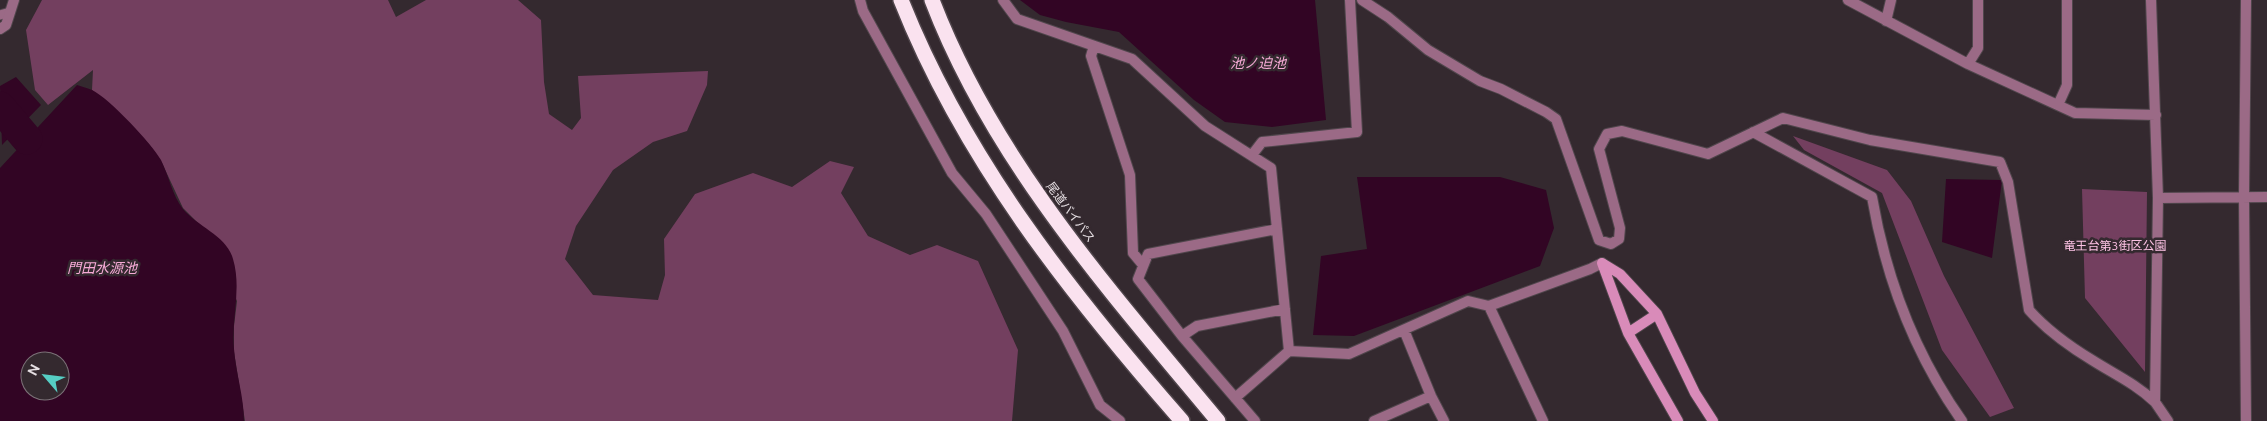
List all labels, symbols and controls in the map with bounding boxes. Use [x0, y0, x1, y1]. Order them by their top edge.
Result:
water label: 池ノ迫池 [1230, 55, 1288, 71]
street label: 尾道バイパス [1044, 179, 1098, 245]
park label: 竜王台第3街区公園 [2064, 239, 2166, 252]
water label: 門田水源池 [67, 260, 139, 276]
north arrow [20, 351, 70, 401]
text: N [24, 362, 43, 378]

